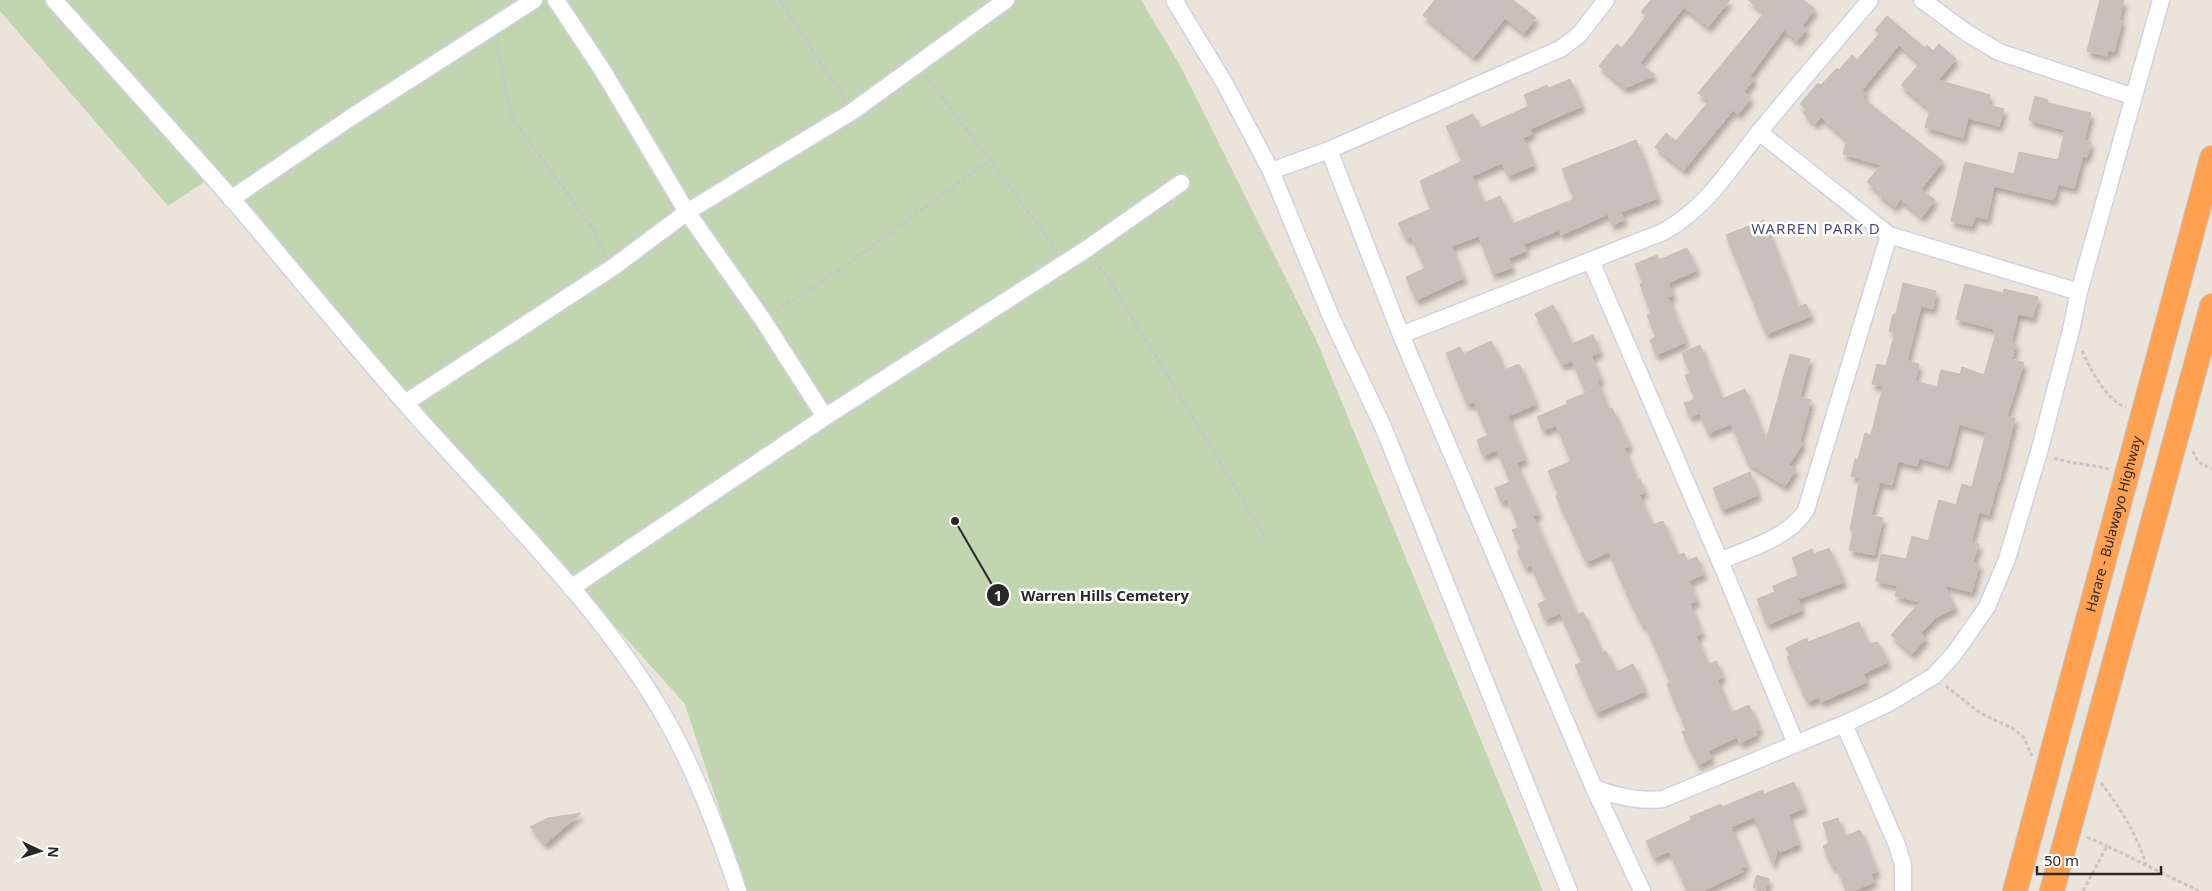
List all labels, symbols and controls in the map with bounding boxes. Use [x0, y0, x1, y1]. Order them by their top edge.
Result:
district label: WARREN PARK D [1751, 218, 1881, 238]
street label: Harare - Bulawayo Highway [2080, 433, 2146, 614]
callout: Warren Hills Cemetery [986, 580, 1199, 610]
text: 1 [994, 585, 1002, 605]
text: Warren Hills Cemetery [1021, 585, 1190, 605]
north arrow [15, 826, 65, 876]
scale bar [2037, 844, 2161, 876]
text: N [44, 846, 63, 858]
text: 50 m [2044, 850, 2079, 870]

